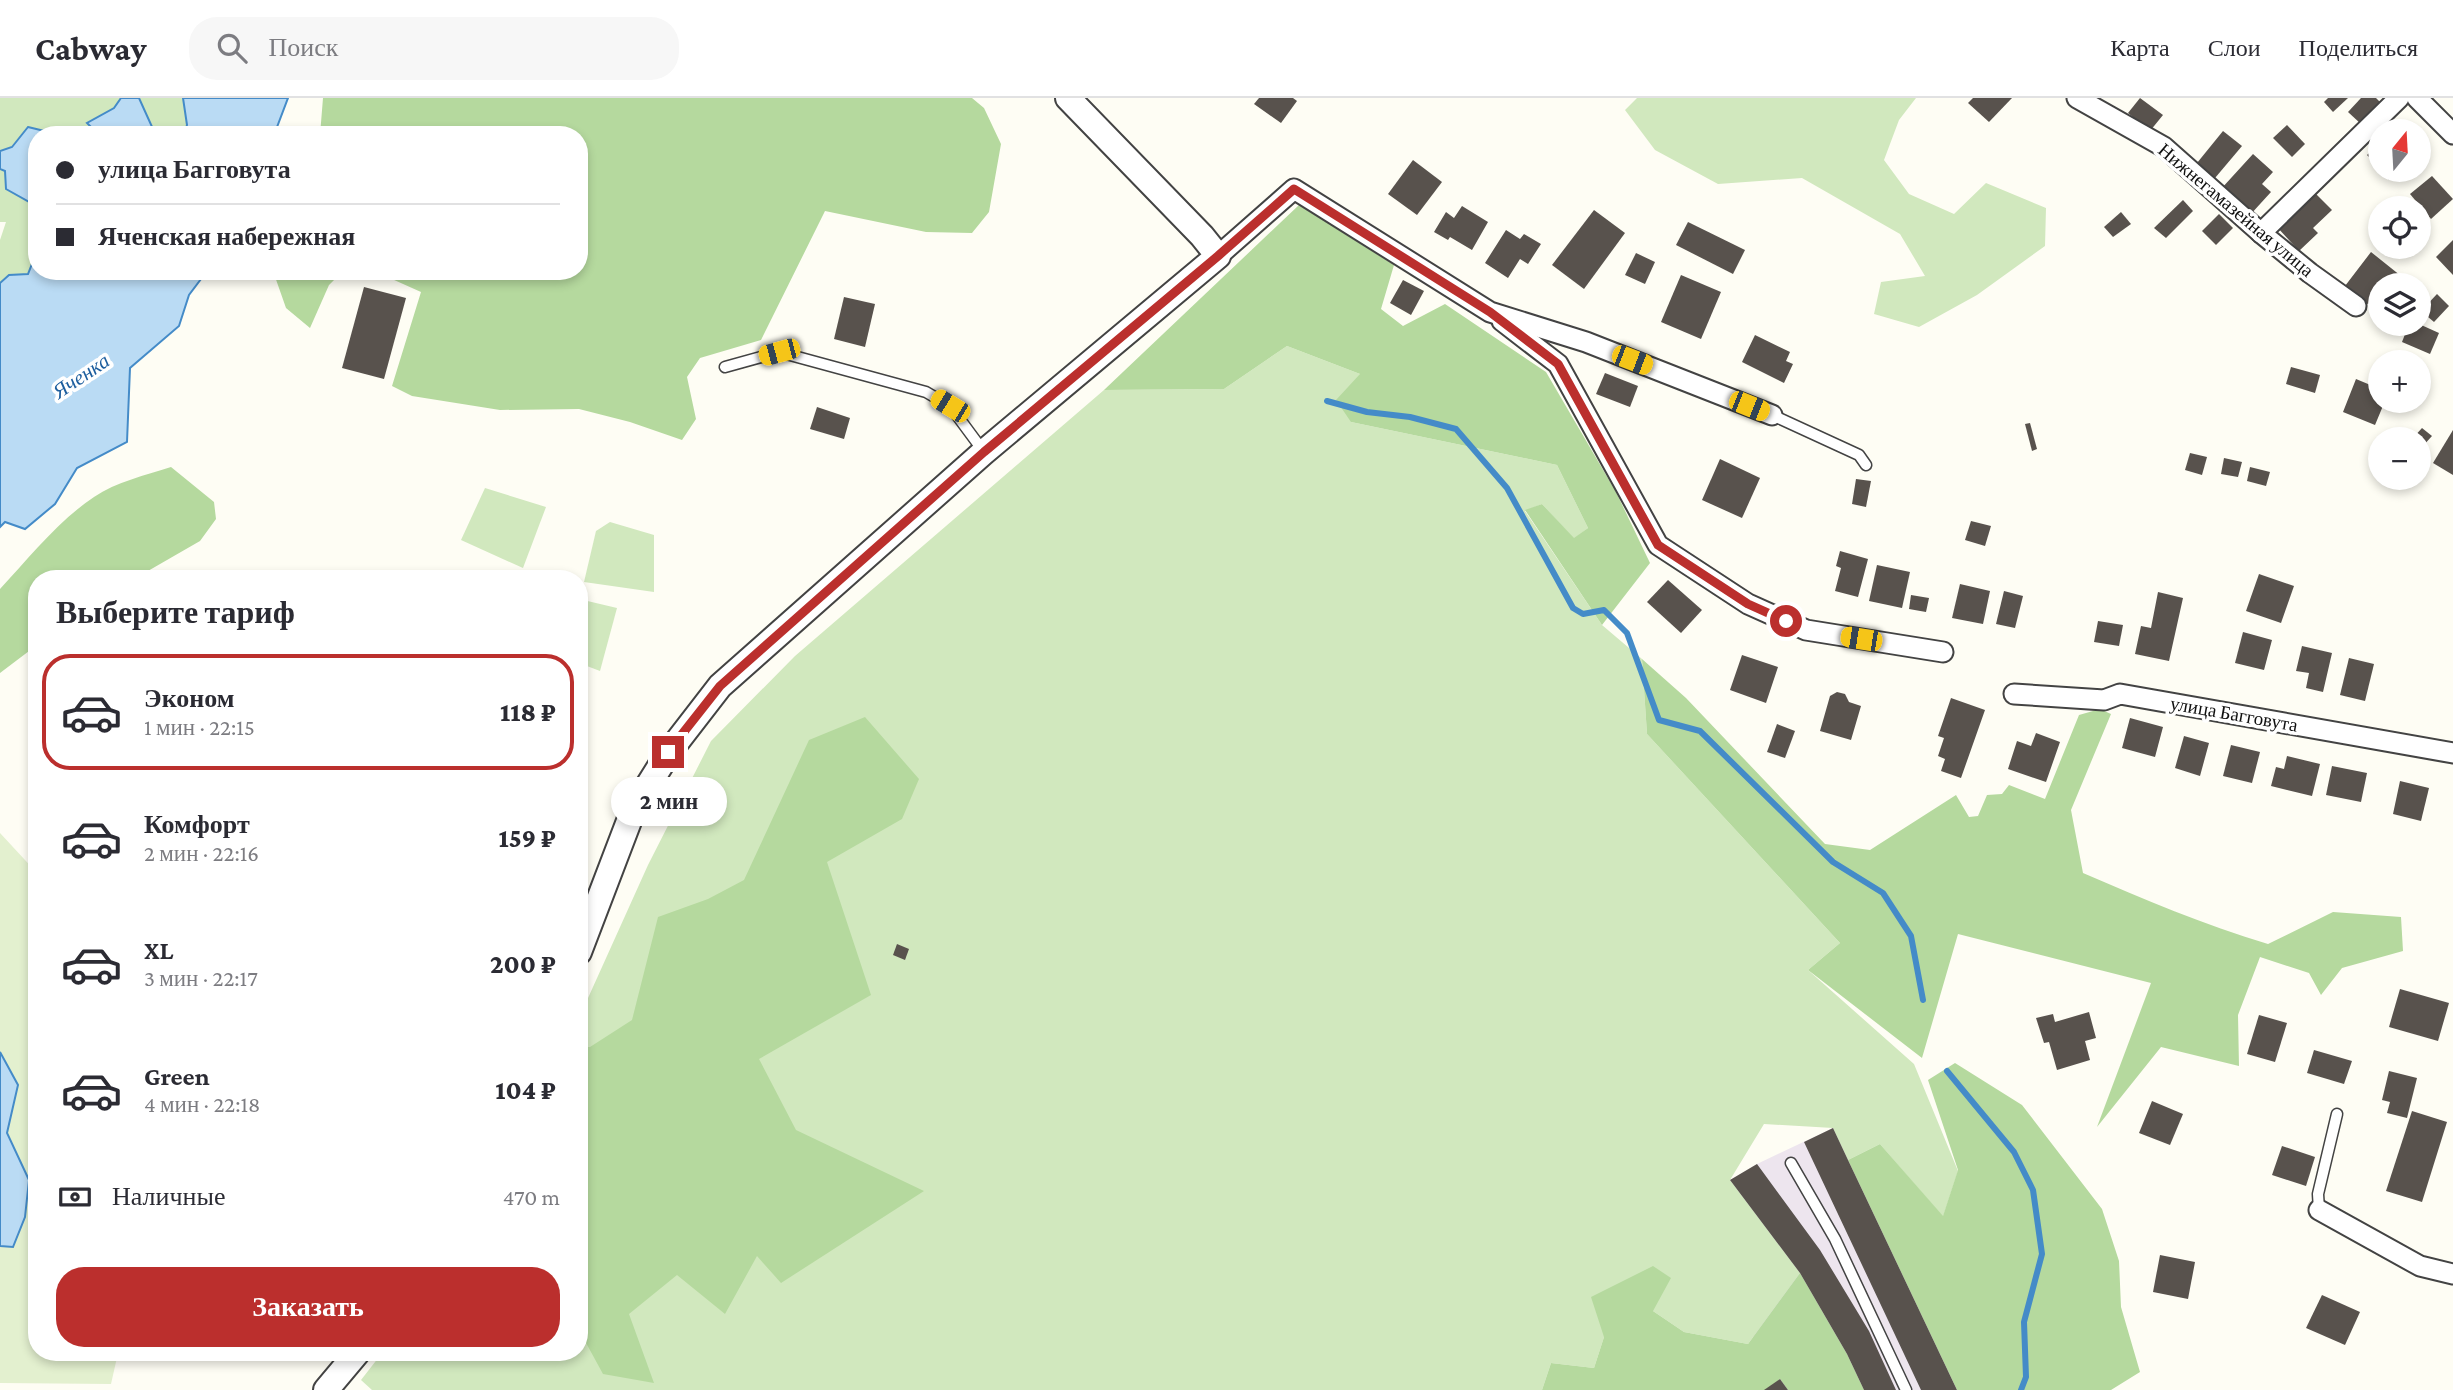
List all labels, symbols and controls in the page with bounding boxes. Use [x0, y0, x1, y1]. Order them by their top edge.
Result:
search box [189, 17, 679, 80]
icon: search [213, 29, 251, 67]
text: Cabway [35, 30, 147, 67]
text: Поиск [269, 33, 338, 62]
text: Карта [2110, 34, 2170, 61]
text: Слои [2208, 34, 2261, 61]
text: Поделиться [2299, 34, 2418, 61]
north arrow [2368, 119, 2431, 182]
map controls [2368, 119, 2431, 490]
street label: Нижнегамазейная улица [2154, 139, 2318, 281]
text: улица Багговута [98, 155, 291, 184]
button: locate [2368, 196, 2431, 259]
text: Яченская набережная [98, 222, 355, 251]
button: layers [2368, 273, 2431, 336]
car [756, 336, 803, 368]
car [1609, 343, 1656, 377]
water label: Яченка [47, 348, 114, 404]
button: + [2368, 350, 2431, 413]
car [927, 386, 974, 426]
car [1726, 388, 1773, 424]
button: − [2368, 427, 2431, 490]
text: Выберите тариф [56, 594, 295, 630]
route start [1770, 605, 1802, 637]
car [1839, 625, 1884, 653]
icon: car [60, 681, 123, 744]
text: Эконом [144, 684, 234, 713]
street label: улица Багговута [2169, 692, 2300, 736]
text: 118 ₽ [500, 698, 556, 727]
text: 1 мин · 22:15 [144, 714, 255, 740]
route end [652, 736, 684, 768]
callout: 2 мин [610, 776, 726, 826]
text: 2 мин [640, 788, 698, 814]
icon: car [60, 807, 123, 870]
text: Комфорт [144, 810, 250, 839]
text: 159 ₽ [498, 824, 556, 853]
text: 2 мин · 22:16 [144, 840, 259, 866]
icon: car [60, 933, 123, 996]
text: XL [144, 936, 173, 965]
text: 200 ₽ [490, 950, 556, 979]
text: 3 мин · 22:17 [144, 965, 258, 991]
icon: car [60, 1059, 123, 1122]
text: Green [144, 1062, 210, 1091]
text: 104 ₽ [495, 1076, 556, 1105]
text: 4 мин · 22:18 [144, 1091, 260, 1117]
icon: cash [56, 1178, 94, 1216]
text: Наличные [112, 1182, 225, 1211]
text: 470 m [503, 1184, 560, 1210]
button: Заказать [56, 1267, 560, 1347]

